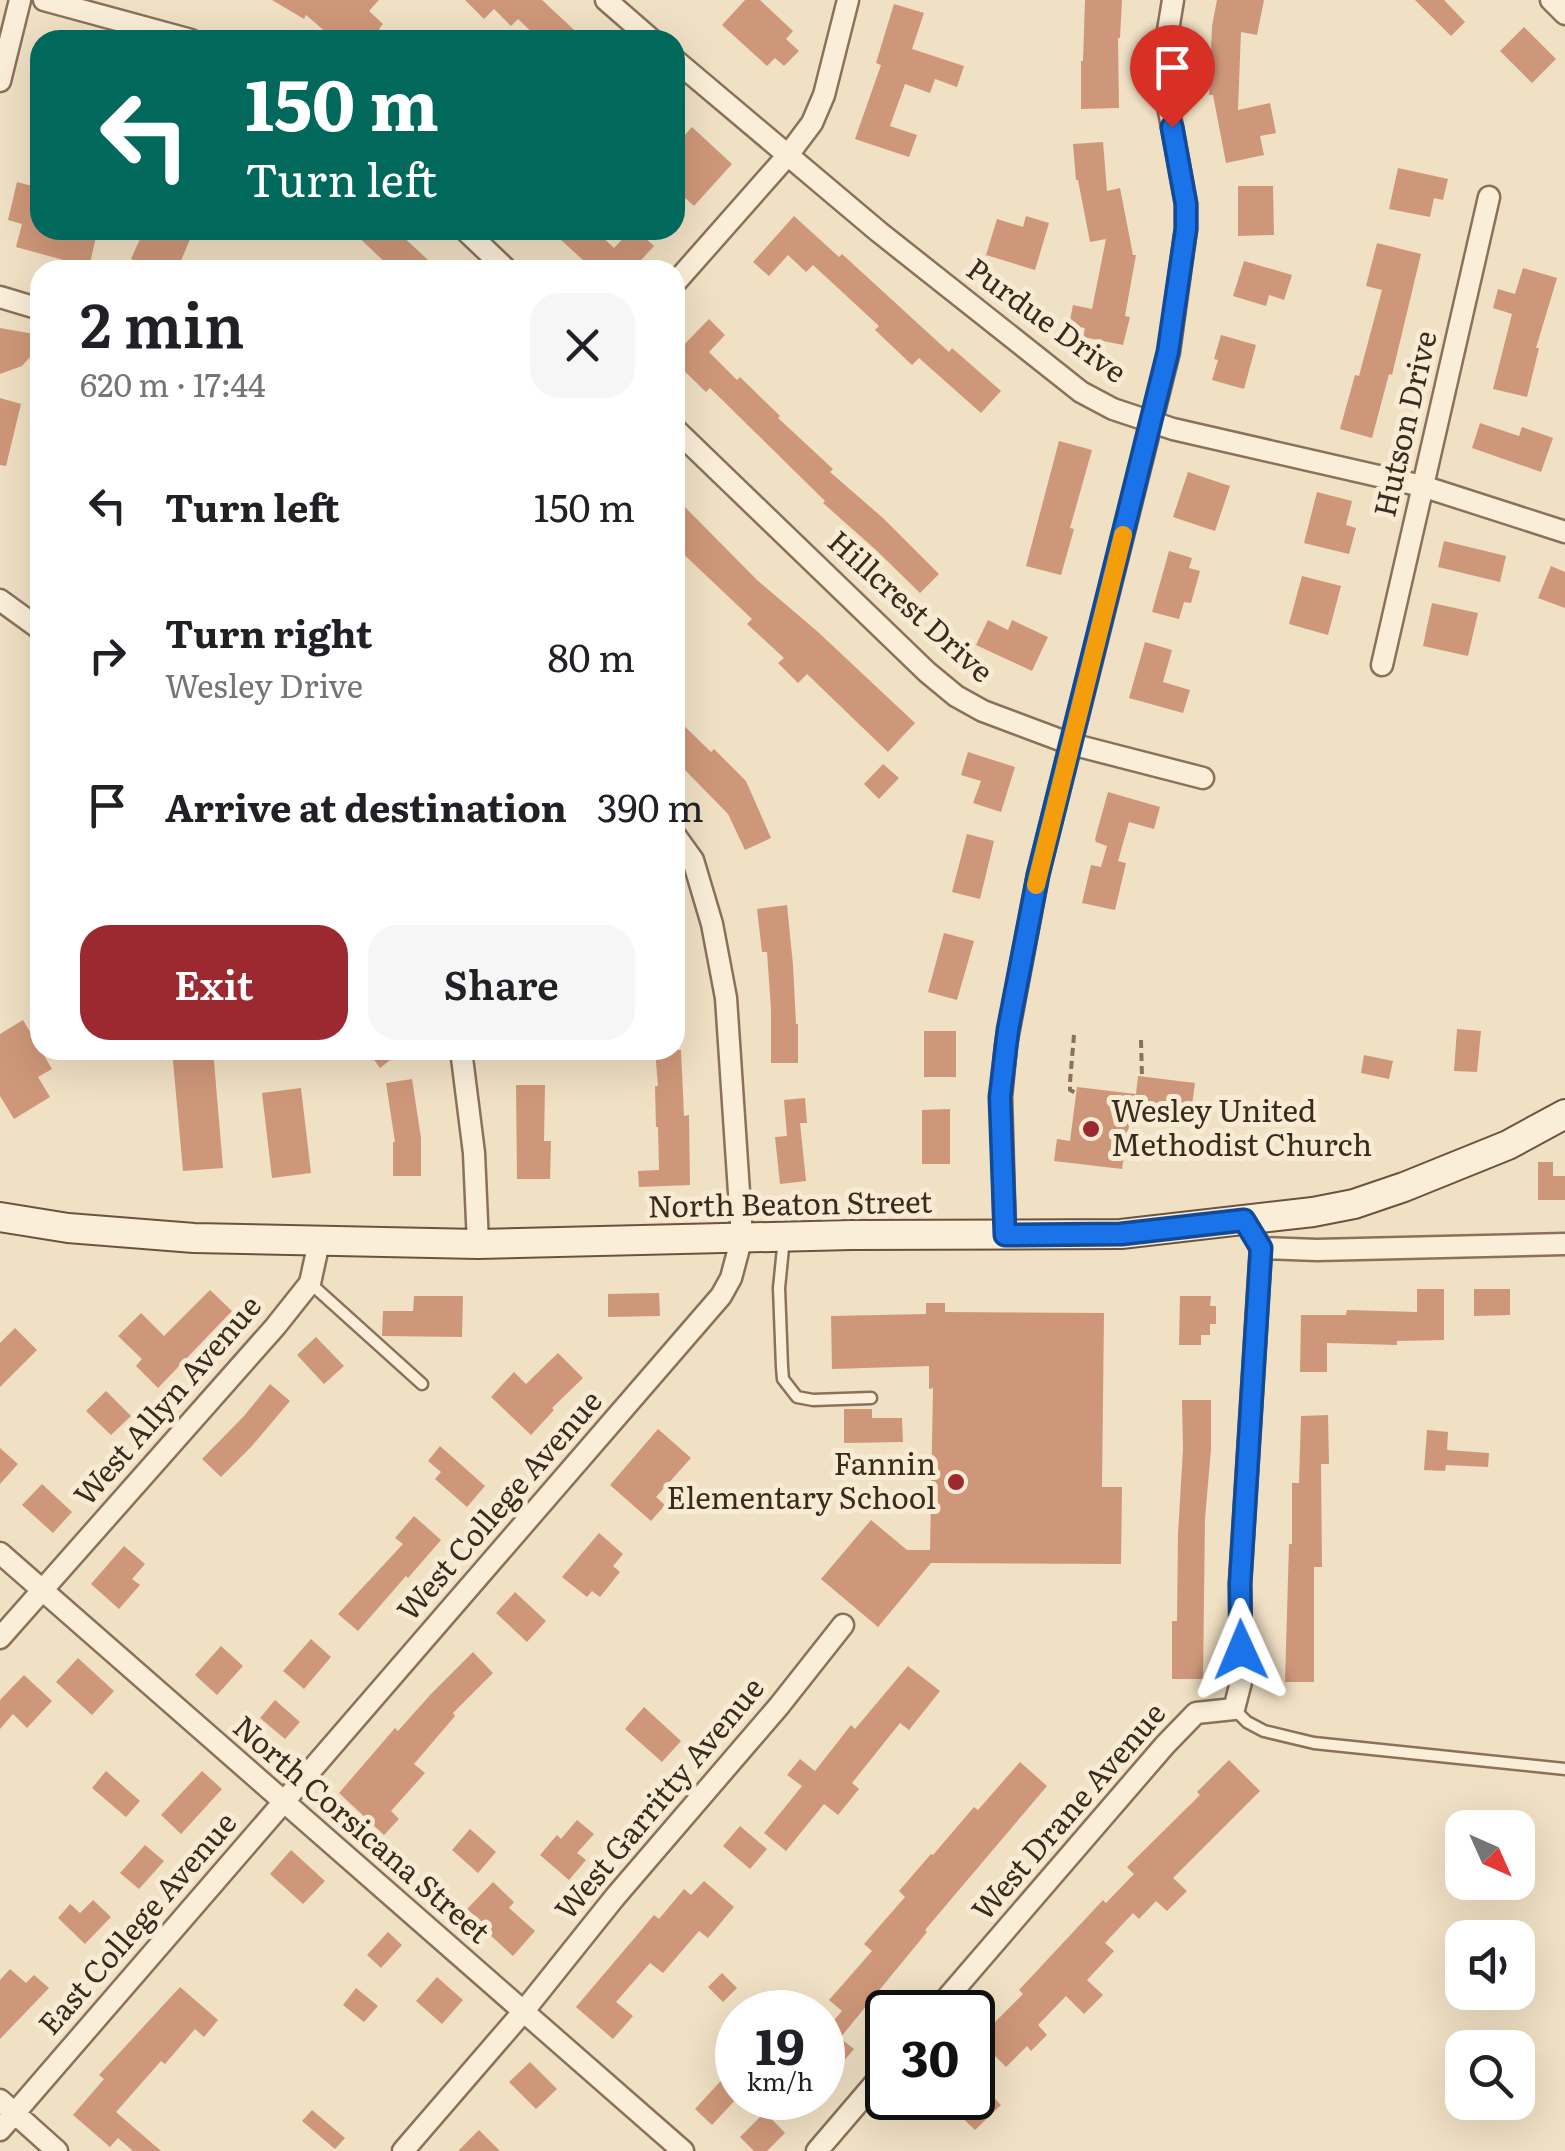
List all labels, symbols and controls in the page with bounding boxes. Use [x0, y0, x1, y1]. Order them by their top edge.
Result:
pin [1130, 25, 1215, 128]
icon: arrive [1145, 40, 1200, 95]
text: 150 m [245, 49, 439, 153]
icon: left [80, 70, 210, 200]
text: Turn left [245, 144, 437, 211]
street label: Purdue Drive [959, 245, 1137, 392]
text: 2 min [80, 277, 245, 366]
button: close [530, 293, 635, 398]
street label: Hutson Drive [1360, 326, 1446, 521]
text: 620 m · 17:44 [80, 359, 266, 407]
text: Turn left [165, 477, 340, 534]
text: 150 m [534, 477, 635, 534]
icon: left [80, 478, 135, 533]
street label: Hillcrest Drive [820, 518, 1004, 691]
text: Turn right [165, 603, 372, 660]
text: 80 m [548, 627, 635, 684]
icon: right [80, 628, 135, 683]
text: Wesley Drive [165, 660, 363, 708]
text: Arrive at destination [165, 777, 567, 834]
text: 390 m [597, 777, 704, 834]
icon: arrive [80, 778, 135, 833]
button: Exit [80, 925, 348, 1040]
button: Share [368, 925, 635, 1040]
place label: Wesley United Methodist Church [1111, 1087, 1372, 1165]
marker: Wesley United Methodist Church [1080, 1118, 1102, 1140]
street label: North Beaton Street [647, 1178, 933, 1226]
street label: West Allyn Avenue [62, 1284, 270, 1514]
street label: West College Avenue [385, 1379, 610, 1629]
place label: Fannin Elementary School [667, 1440, 936, 1518]
marker: Fannin Elementary School [945, 1471, 967, 1493]
position arrow [1189, 1598, 1293, 1702]
street label: West Garritty Avenue [543, 1666, 773, 1928]
street label: West Drane Avenue [960, 1691, 1174, 1929]
street label: North Corsicana Street [225, 1704, 501, 1952]
street label: East College Avenue [26, 1801, 245, 2043]
north arrow [1445, 1810, 1535, 1900]
map controls [1445, 1810, 1535, 2120]
button: sound [1445, 1920, 1535, 2010]
speed limit sign: 30 [865, 1990, 995, 2120]
text: 19 [755, 2006, 805, 2080]
button: search [1445, 2030, 1535, 2120]
text: km/h [747, 2062, 813, 2099]

